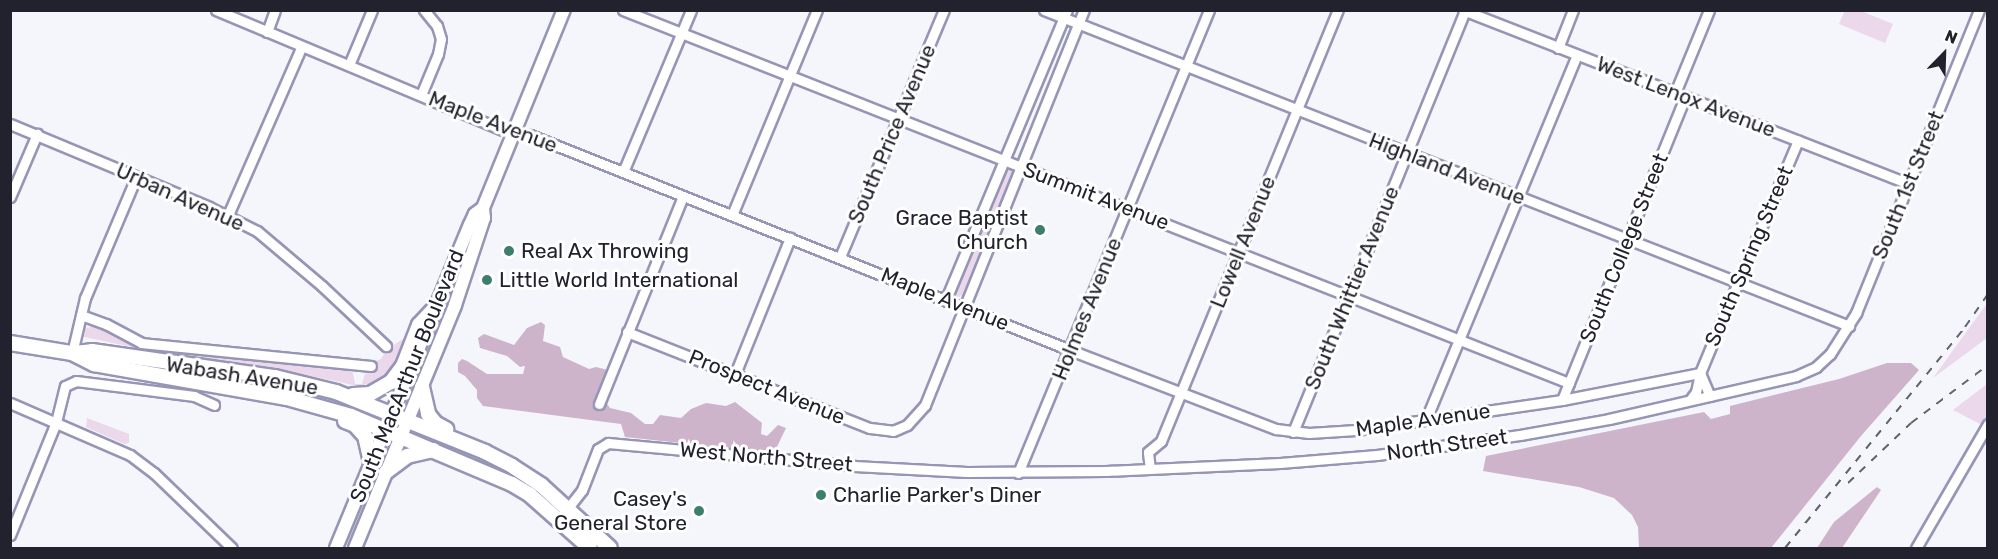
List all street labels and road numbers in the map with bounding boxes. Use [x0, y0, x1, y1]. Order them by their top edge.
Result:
street label: South Price Avenue [843, 40, 941, 228]
street label: West Lenox Avenue [1593, 51, 1779, 143]
street label: Maple Avenue [425, 86, 561, 158]
street label: South 1st Street [1867, 107, 1949, 263]
street label: Highland Avenue [1365, 127, 1529, 211]
street label: South College Street [1574, 150, 1674, 346]
street label: Summit Avenue [1019, 156, 1173, 236]
street label: Urban Avenue [112, 157, 248, 237]
street label: South Spring Street [1700, 162, 1798, 350]
street label: Lowell Avenue [1205, 172, 1281, 312]
street label: South Whittier Avenue [1299, 182, 1405, 394]
street label: Holmes Avenue [1047, 234, 1127, 384]
street label: South MacArthur Boulevard [345, 246, 469, 506]
street label: Maple Avenue [877, 262, 1013, 336]
street label: Prospect Avenue [685, 344, 849, 430]
street label: Wabash Avenue [164, 351, 320, 401]
street label: Maple Avenue [1354, 398, 1492, 442]
street label: North Street [1385, 424, 1509, 466]
street label: West North Street [678, 437, 854, 477]

